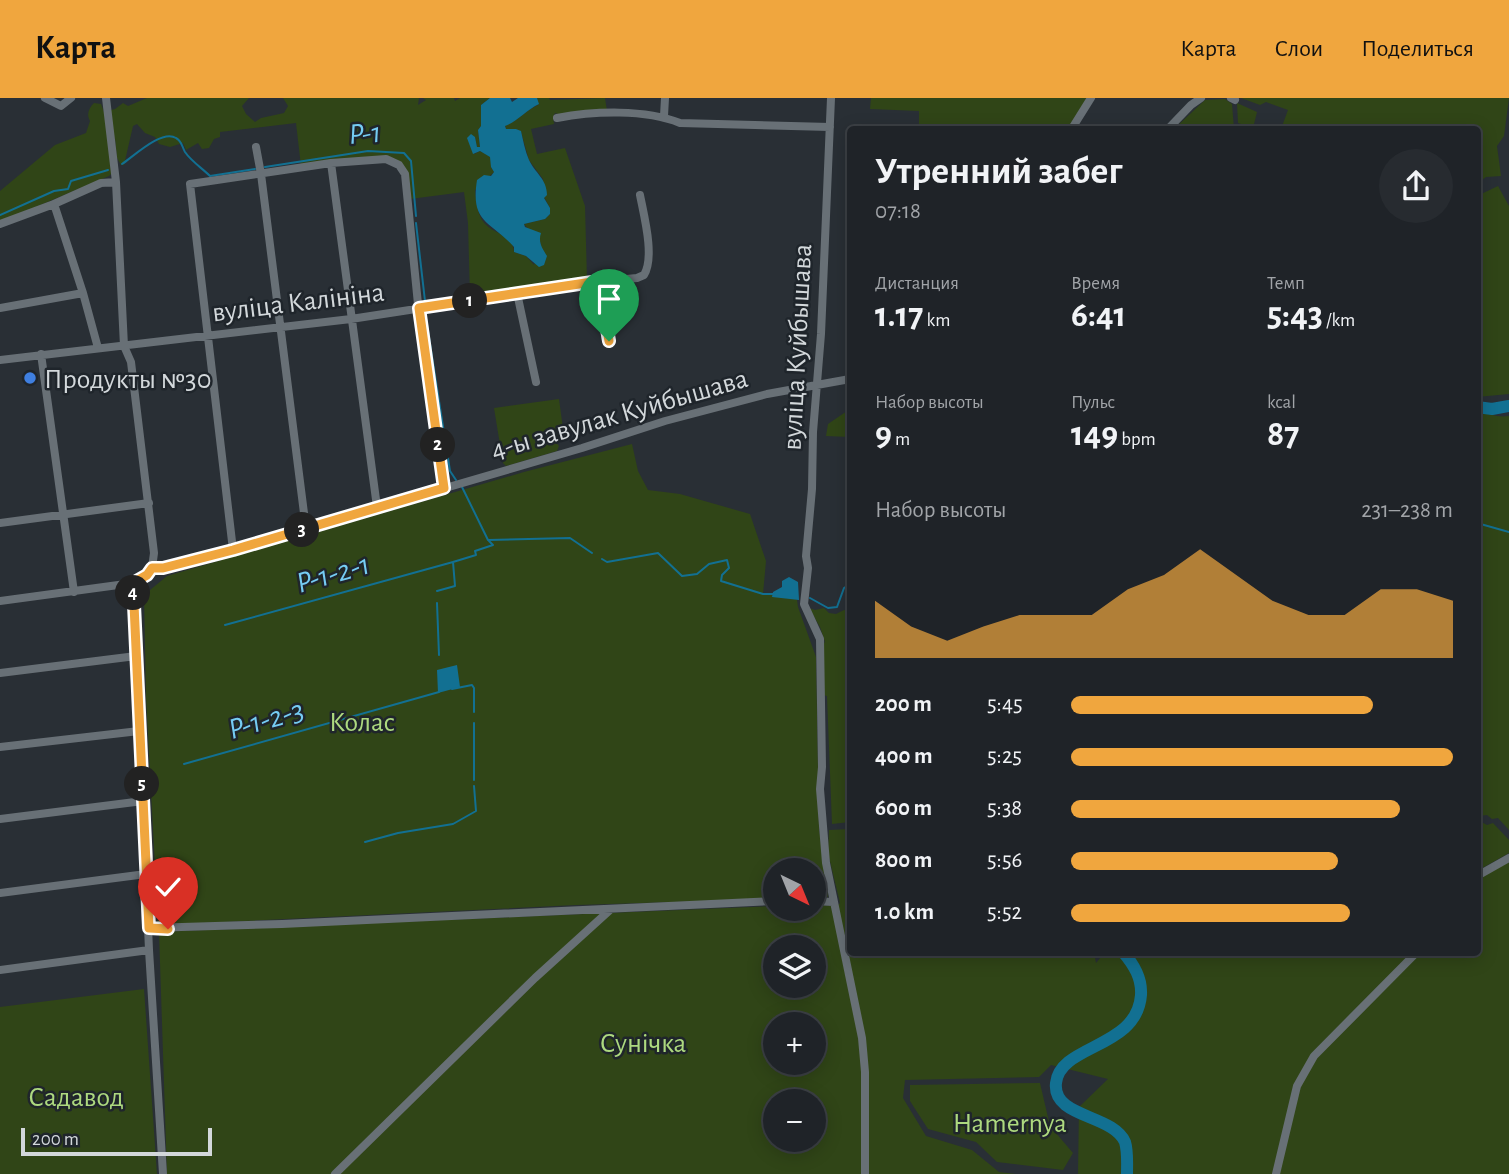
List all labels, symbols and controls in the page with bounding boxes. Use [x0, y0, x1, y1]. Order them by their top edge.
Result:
text: Карта [35, 32, 116, 65]
text: Карта [1180, 37, 1236, 61]
text: Слои [1274, 37, 1323, 61]
text: Поделиться [1361, 37, 1474, 61]
water label: P-1 [348, 118, 382, 150]
button: share [1379, 149, 1453, 223]
text: Утренний забег [875, 153, 1122, 191]
text: 07:18 [875, 200, 921, 223]
street label: вуліца Куйбышава [779, 243, 817, 451]
pin [579, 269, 639, 341]
text: Дистанция [875, 274, 959, 293]
text: Время [1071, 274, 1120, 293]
text: Темп [1267, 274, 1305, 293]
street label: вуліца Калініна [211, 279, 386, 327]
icon: arrive [590, 280, 628, 318]
pin: 1 [452, 284, 488, 318]
text: 1 [466, 291, 473, 310]
text: 1.17 [875, 298, 923, 333]
text: 6:41 [1071, 298, 1126, 333]
text: 5:43 [1267, 298, 1323, 333]
text: km [923, 311, 950, 330]
text: /km [1323, 311, 1355, 330]
street label: 4-ы завулак Куйбышава [488, 365, 751, 465]
place label: Продукты №30 [44, 366, 211, 394]
marker: Продукты №30 [22, 370, 38, 386]
text: Набор высоты [875, 393, 984, 412]
text: Пульс [1071, 393, 1115, 412]
text: kcal [1267, 393, 1296, 412]
text: 9 [875, 417, 892, 452]
text: 149 [1071, 417, 1118, 452]
text: 87 [1267, 417, 1299, 452]
pin: 2 [420, 428, 456, 462]
text: m [892, 430, 910, 449]
text: bpm [1118, 430, 1156, 449]
text: 2 [433, 435, 442, 454]
text: Набор высоты [875, 499, 1007, 522]
text: 231–238 m [1361, 499, 1453, 522]
pin: 3 [284, 512, 320, 548]
text: 3 [297, 520, 306, 539]
water label: P-1-2-1 [293, 549, 373, 599]
pin: 4 [116, 575, 150, 610]
text: 4 [128, 583, 137, 602]
text: 200 m [875, 693, 932, 716]
text: 5:45 [987, 693, 1023, 716]
water label: P-1-2-3 [225, 695, 307, 745]
park label: Колас [329, 709, 395, 737]
text: 400 m [875, 745, 933, 768]
text: 5:25 [987, 745, 1022, 768]
pin: 5 [124, 766, 160, 802]
text: 5 [137, 774, 146, 793]
text: 600 m [875, 797, 932, 820]
text: 5:38 [987, 797, 1022, 820]
text: 800 m [875, 849, 932, 872]
text: 5:56 [987, 849, 1022, 872]
pin [138, 857, 198, 929]
north arrow [763, 858, 826, 920]
map controls [763, 858, 826, 1152]
icon: check [149, 868, 187, 906]
text: 1.0 km [875, 901, 934, 924]
text: 5:52 [987, 901, 1022, 924]
button: layers [763, 935, 826, 998]
button: + [763, 1012, 826, 1075]
park label: Сунічка [600, 1030, 687, 1058]
park label: Садавод [28, 1084, 124, 1112]
button: − [763, 1089, 826, 1152]
park label: Hamernya [953, 1110, 1067, 1138]
scale bar [21, 1125, 212, 1157]
text: 200 m [32, 1130, 79, 1149]

